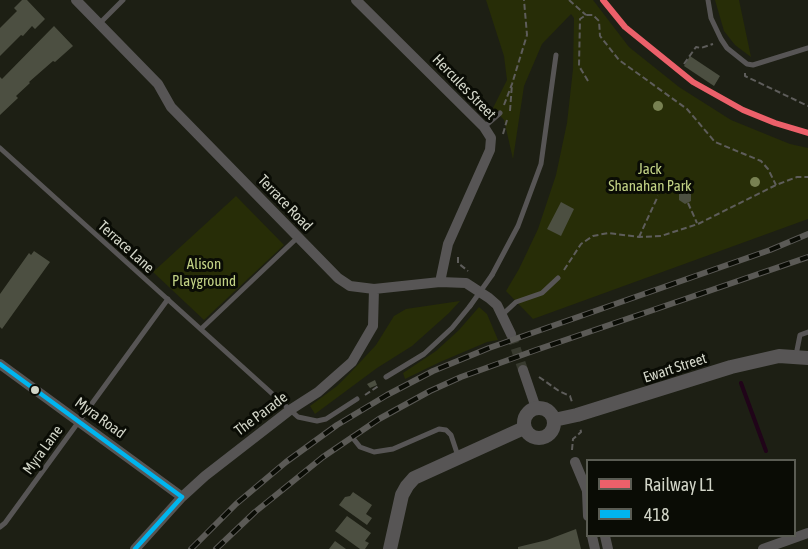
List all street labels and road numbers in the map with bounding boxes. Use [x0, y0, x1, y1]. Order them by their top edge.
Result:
street label: Hercules Street [428, 51, 500, 123]
street label: Terrace Road [254, 171, 316, 235]
street label: Terrace Lane [94, 217, 158, 277]
street label: Ewart Street [641, 349, 709, 387]
street label: The Parade [231, 388, 291, 440]
street label: Myra Road [71, 394, 129, 442]
street label: Myra Lane [19, 422, 67, 478]

